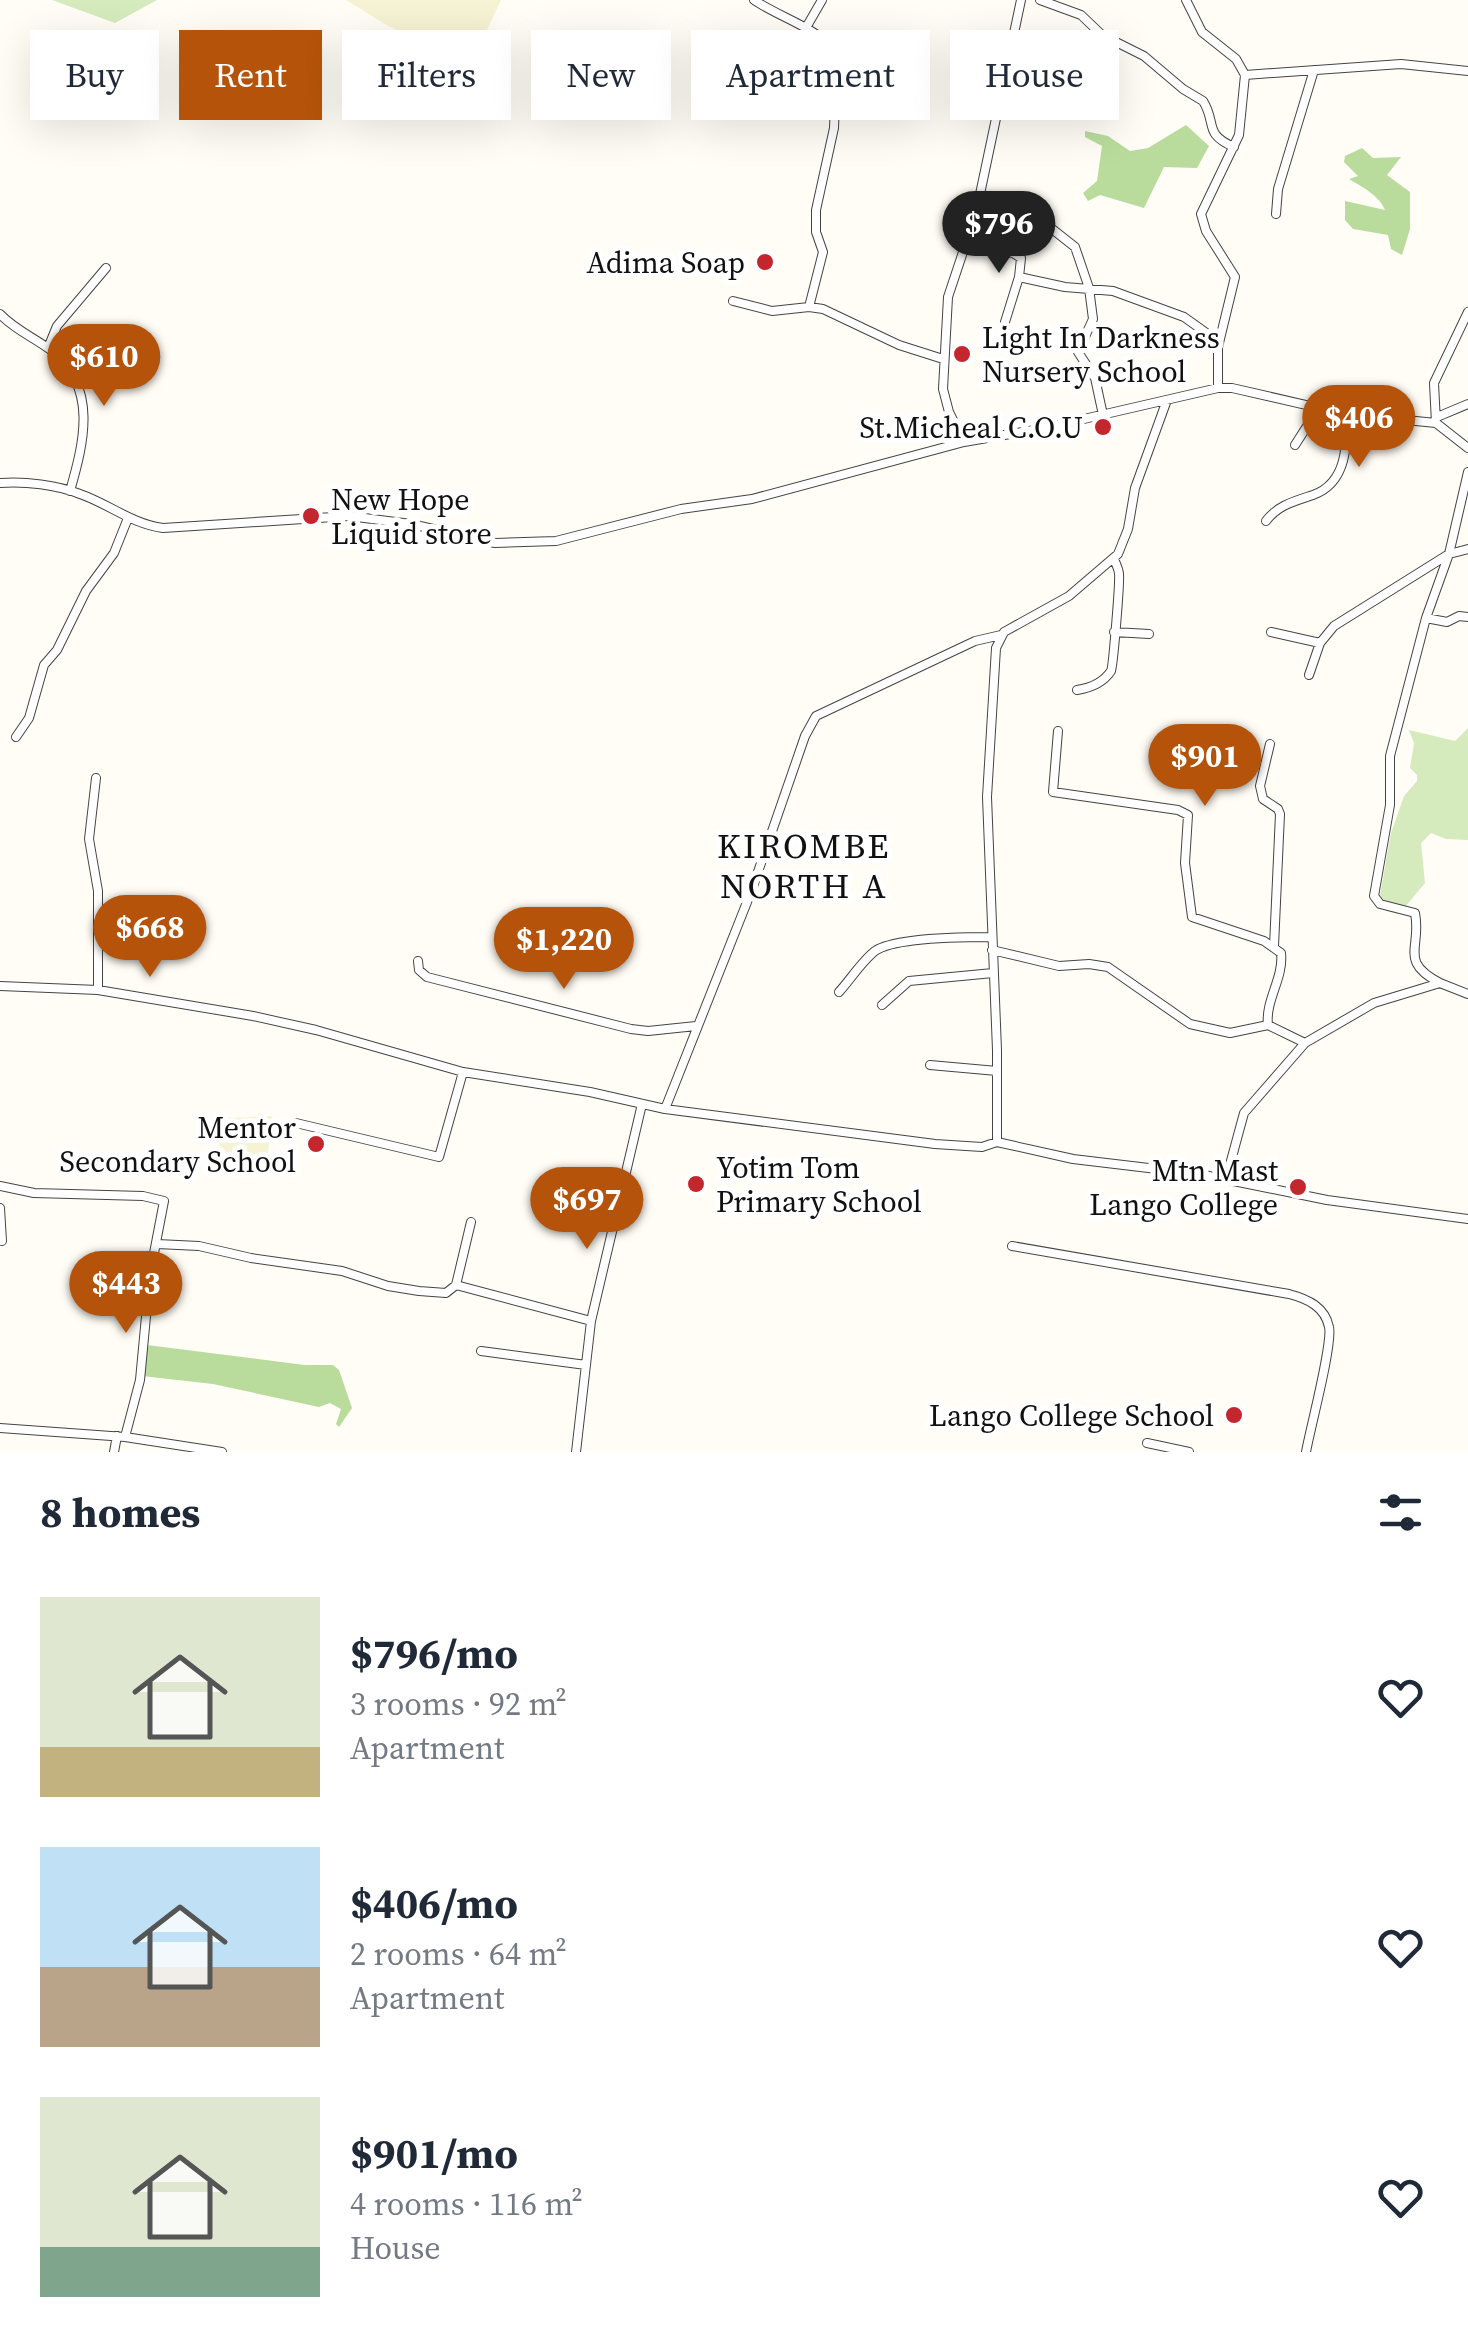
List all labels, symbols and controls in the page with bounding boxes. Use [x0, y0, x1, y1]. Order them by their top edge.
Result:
chip: Buy [30, 30, 159, 120]
chip: Rent [179, 30, 322, 120]
chip: Filters [342, 30, 511, 120]
chip: New [531, 30, 671, 120]
chip: Apartment [691, 30, 930, 120]
chip: House [950, 30, 1119, 120]
pin: $796 [940, 191, 1058, 276]
text: $796 [964, 201, 1034, 245]
place label: Adima Soap [586, 242, 745, 283]
marker: Adima Soap [754, 251, 776, 273]
place label: Light In Darkness Nursery School [982, 317, 1220, 392]
pin: $610 [45, 324, 163, 409]
text: $610 [69, 334, 139, 378]
marker: Light In Darkness Nursery School [951, 343, 973, 365]
pin: $406 [1300, 385, 1418, 470]
text: $406 [1324, 395, 1394, 439]
place label: St.Micheal C.O.U [859, 407, 1083, 448]
marker: St.Micheal C.O.U [1092, 416, 1114, 438]
place label: New Hope Liquid store [331, 479, 492, 554]
marker: New Hope Liquid store [300, 505, 322, 527]
pin: $901 [1146, 724, 1264, 809]
text: $901 [1170, 734, 1240, 778]
district label: KIROMBE NORTH A [717, 822, 891, 910]
pin: $668 [91, 895, 209, 980]
text: $668 [115, 905, 185, 949]
pin: $1,220 [483, 907, 645, 992]
text: $1,220 [516, 917, 612, 961]
place label: Mentor Secondary School [60, 1107, 296, 1182]
marker: Mentor Secondary School [305, 1133, 327, 1155]
place label: Yotim Tom Primary School [716, 1147, 922, 1222]
place label: Mtn Mast Lango College [1089, 1150, 1278, 1225]
pin: $697 [528, 1167, 646, 1252]
marker: Yotim Tom Primary School [685, 1173, 707, 1195]
marker: Mtn Mast Lango College [1287, 1176, 1309, 1198]
text: $697 [552, 1177, 622, 1221]
pin: $443 [67, 1251, 185, 1336]
text: $443 [91, 1261, 161, 1305]
place label: Lango College School [929, 1395, 1214, 1436]
marker: Lango College School [1223, 1404, 1245, 1426]
text: 8 homes [40, 1483, 200, 1541]
icon: filters [1373, 1485, 1428, 1540]
text: $796/mo [350, 1624, 518, 1682]
icon: home [120, 1637, 240, 1757]
icon: heart [1373, 1670, 1428, 1725]
text: 3 rooms · 92 m² [350, 1682, 567, 1726]
text: Apartment [350, 1726, 504, 1770]
text: $406/mo [350, 1874, 518, 1932]
icon: home [120, 1887, 240, 2007]
icon: heart [1373, 1920, 1428, 1975]
text: 2 rooms · 64 m² [350, 1932, 567, 1976]
text: Apartment [350, 1976, 504, 2020]
text: $901/mo [350, 2124, 518, 2182]
icon: home [120, 2137, 240, 2257]
icon: heart [1373, 2170, 1428, 2225]
text: 4 rooms · 116 m² [350, 2182, 583, 2226]
text: House [350, 2226, 441, 2270]

